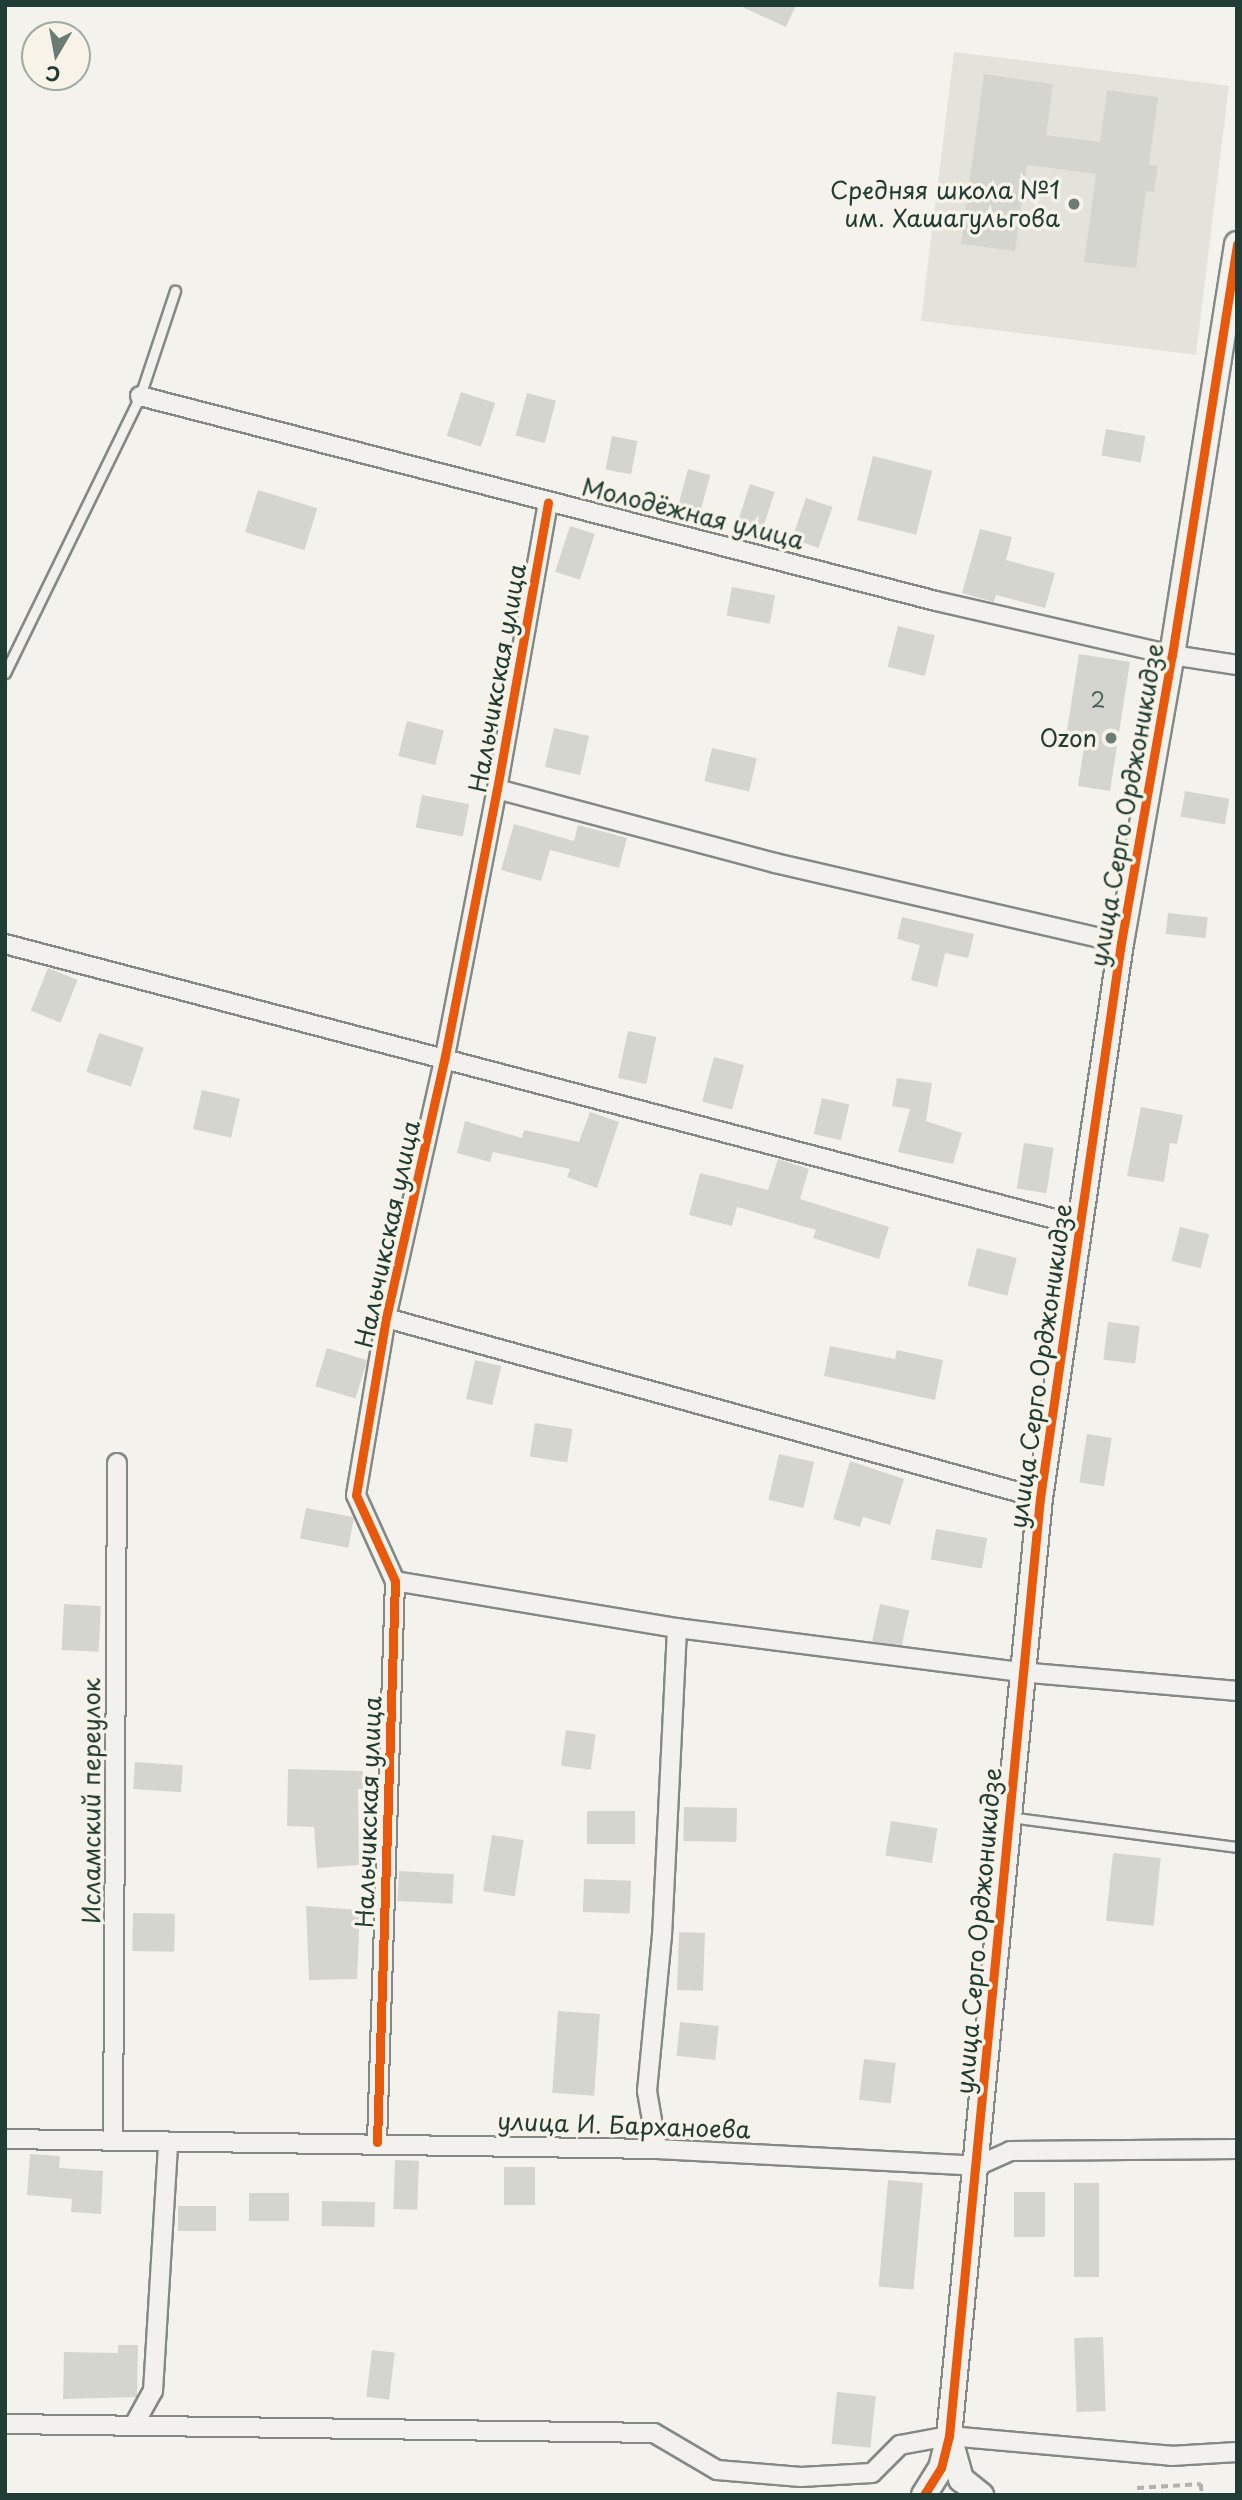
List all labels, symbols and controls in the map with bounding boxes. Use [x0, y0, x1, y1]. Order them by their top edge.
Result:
north arrow [21, 21, 91, 91]
text: С [43, 60, 62, 90]
place label: Средняя школа №1 им. Хашагульгова [828, 176, 1060, 232]
marker: Средняя школа №1 им. Хашагульгова [1066, 196, 1082, 212]
street label: Молодёжная улица [578, 471, 808, 555]
street label: Нальчикская улица [462, 560, 532, 796]
street label: улица Серго Орджоникидзе [1083, 640, 1169, 970]
house number: 2 [1091, 686, 1105, 712]
place label: Ozon [1040, 724, 1097, 752]
marker: Ozon [1103, 730, 1119, 746]
street label: Нальчикская улица [349, 1117, 425, 1351]
street label: улица Серго Орджоникидзе [1003, 1201, 1077, 1531]
street label: Исламский переулок [77, 1678, 105, 1924]
street label: Нальчикская улица [350, 1695, 386, 1929]
street label: улица Серго Орджоникидзе [949, 1765, 1007, 2097]
street label: улица И. Барханоева [496, 2106, 752, 2144]

